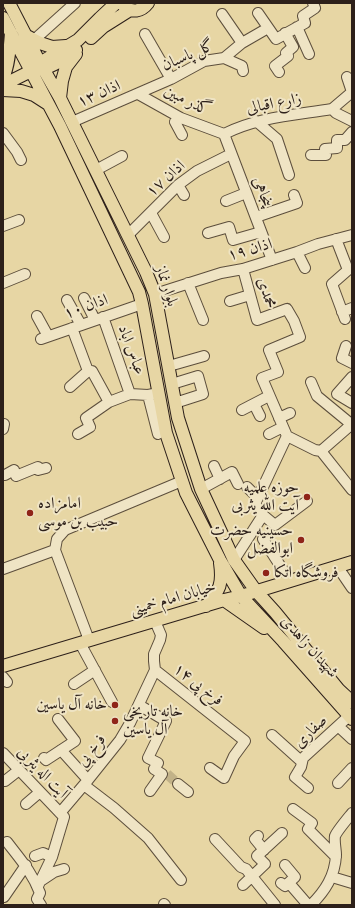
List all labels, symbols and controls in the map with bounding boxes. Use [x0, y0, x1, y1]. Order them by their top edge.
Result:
street label: گل پاسبان [159, 36, 217, 76]
street label: اذان ۱۳ [74, 76, 124, 112]
street label: گذر مبین [161, 82, 213, 120]
street label: زارع اقبالی [245, 89, 303, 119]
street label: اذان ۱۷ [143, 157, 189, 201]
street label: پنجاهی [247, 174, 277, 210]
street label: اذان ۱۹ [226, 235, 274, 265]
street label: بلوار نماز [150, 263, 182, 309]
street label: محمدی [252, 275, 280, 311]
street label: اذان ۱۰ [61, 291, 111, 323]
street label: عباس اباد [113, 322, 149, 378]
place label: حوزه علمیه آیت الله یثربی [231, 478, 299, 516]
marker: حوزه علمیه آیت الله یثربی [302, 492, 312, 502]
place label: امامزاده حبیب بن موسی [38, 494, 118, 532]
marker: امامزاده حبیب بن موسی [25, 508, 35, 518]
place label: حسینیه حضرت ابوالفضل [210, 521, 293, 559]
marker: حسینیه حضرت ابوالفضل [296, 535, 306, 545]
place label: فروشگاه اتکا [274, 563, 338, 583]
marker: فروشگاه اتکا [261, 568, 271, 578]
street label: خیابان امام خمینی [128, 578, 218, 620]
street label: شهیدان زاهدی [276, 612, 342, 682]
street label: فرخ پی ۱۴ [169, 660, 227, 710]
place label: خانه آل یاسین [37, 695, 107, 715]
marker: خانه آل یاسین [110, 700, 120, 710]
place label: خانه تاریخی آل یاسین [123, 702, 183, 740]
street label: صفاری [290, 711, 332, 753]
marker: خانه تاریخی آل یاسین [110, 716, 120, 726]
street label: فرخ پی [73, 731, 111, 771]
street label: آیت اله یثربی [13, 743, 71, 803]

